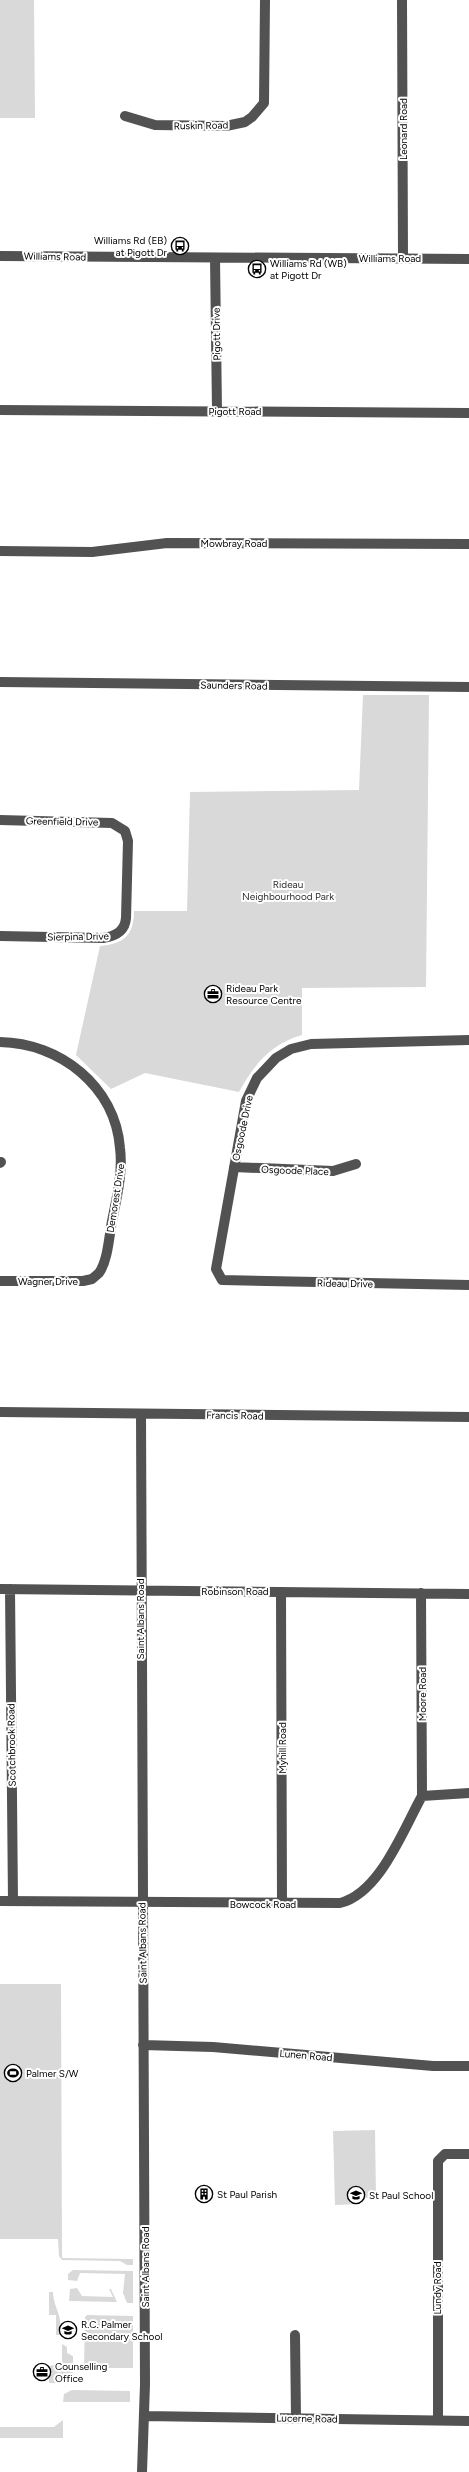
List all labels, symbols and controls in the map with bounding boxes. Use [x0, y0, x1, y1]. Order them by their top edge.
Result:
street label: Leonard Road [397, 98, 410, 160]
street label: Ruskin Road [174, 119, 229, 132]
place label: Williams Rd (EB) at Pigott Dr [94, 234, 168, 259]
bus stop icon: Williams Rd (EB) at Pigott Dr [170, 236, 190, 256]
street label: Williams Road [24, 249, 86, 264]
street label: Williams Road [359, 252, 421, 265]
place label: Williams Rd (WB) at Pigott Dr [270, 257, 347, 282]
bus stop icon: Williams Rd (WB) at Pigott Dr [247, 259, 267, 279]
street label: Pigott Drive [210, 307, 223, 361]
street label: Pigott Road [209, 405, 262, 418]
street label: Mowbray Road [201, 537, 268, 550]
street label: Saunders Road [200, 678, 268, 693]
street label: Greenfield Drive [26, 814, 99, 829]
park label: Rideau Neighbourhood Park [242, 878, 334, 903]
street label: Sierpina Drive [47, 929, 110, 944]
place label: Rideau Park Resource Centre [226, 982, 302, 1007]
office icon: Rideau Park Resource Centre [203, 984, 223, 1004]
street label: Osgoode Drive [229, 1094, 256, 1162]
street label: Demorest Drive [104, 1162, 127, 1233]
street label: Osgoode Place [261, 1163, 330, 1178]
street label: Wagner Drive [18, 1275, 79, 1288]
street label: Rideau Drive [317, 1277, 374, 1290]
street label: Francis Road [206, 1409, 264, 1423]
street label: Saint Albans Road [134, 1578, 147, 1660]
street label: Robinson Road [201, 1585, 269, 1598]
street label: Moore Road [416, 1667, 429, 1721]
street label: Scotchbrook Road [4, 1703, 19, 1787]
street label: Myhill Road [276, 1722, 289, 1774]
street label: Bowcock Road [230, 1898, 296, 1911]
street label: Saint Albans Road [135, 1902, 150, 1984]
street label: Lunen Road [279, 2047, 333, 2064]
sports icon: Palmer S/W [3, 2063, 23, 2083]
place label: Palmer S/W [26, 2067, 79, 2080]
building icon: St Paul Parish [194, 2184, 214, 2204]
school or university icon: St Paul School [346, 2185, 366, 2205]
place label: St Paul Parish [217, 2188, 278, 2201]
place label: St Paul School [369, 2189, 433, 2202]
street label: Saint Albans Road [139, 2226, 152, 2308]
street label: Lundy Road [431, 2261, 444, 2314]
place label: R.C. Palmer Secondary School [81, 2318, 162, 2343]
school or university icon: R.C. Palmer Secondary School [58, 2320, 78, 2340]
place label: Counselling Office [55, 2360, 108, 2385]
office icon: Counselling Office [32, 2362, 52, 2382]
street label: Lucerne Road [276, 2411, 338, 2426]

